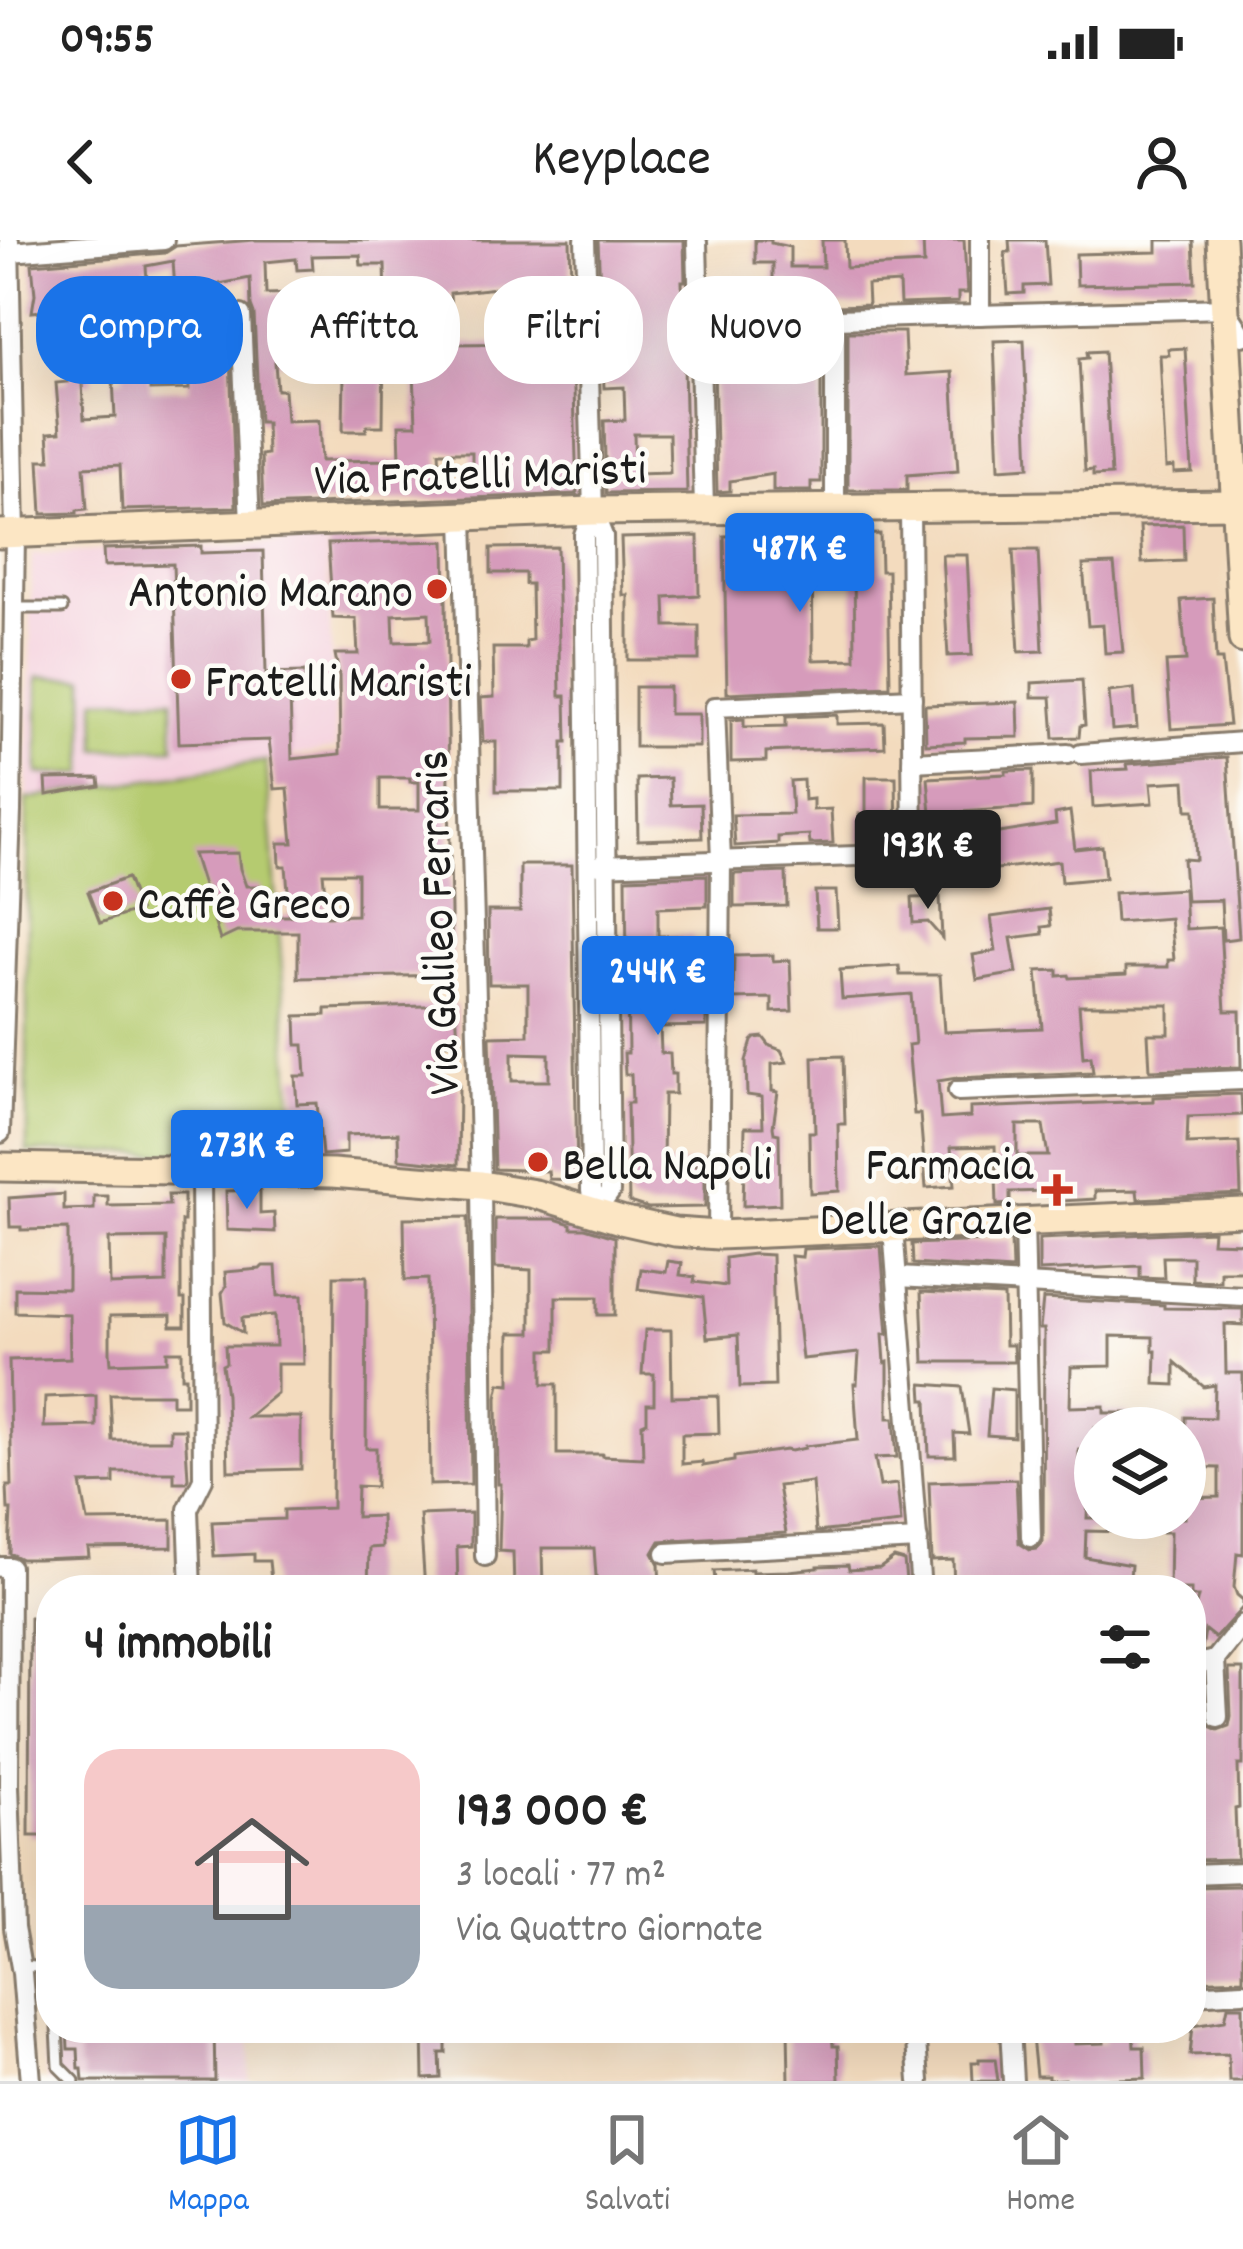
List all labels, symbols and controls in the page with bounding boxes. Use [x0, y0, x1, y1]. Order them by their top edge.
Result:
text: 09:55 [60, 10, 154, 74]
text: Keyplace [532, 124, 711, 201]
icon: back [48, 129, 114, 195]
icon: person [1129, 129, 1195, 195]
chip: Compra [36, 276, 243, 384]
chip: Affitta [267, 276, 460, 384]
chip: Filtri [484, 276, 643, 384]
chip: Nuovo [667, 276, 844, 384]
street label: Via Fratelli Maristi [313, 438, 648, 519]
pin: 487K € [702, 513, 898, 615]
text: 487K € [752, 524, 848, 579]
place label: Antonio Marano [128, 562, 413, 631]
marker: Antonio Marano [424, 576, 450, 602]
place label: Fratelli Maristi [205, 652, 472, 721]
marker: Fratelli Maristi [168, 666, 194, 692]
street label: Via Galileo Ferraris [402, 749, 483, 1096]
pin: 193K € [830, 810, 1026, 912]
text: 193K € [882, 821, 974, 876]
place label: Caffè Greco [137, 874, 351, 943]
marker: Caffè Greco [100, 888, 126, 914]
pin: 244K € [560, 936, 756, 1038]
text: 244K € [609, 947, 707, 1002]
pin: 273K € [149, 1110, 345, 1212]
text: 273K € [198, 1121, 296, 1176]
place label: Bella Napoli [562, 1135, 772, 1204]
place label: Farmacia Delle Grazie [819, 1135, 1034, 1259]
marker: Bella Napoli [525, 1149, 551, 1175]
marker: Farmacia Delle Grazie [1044, 1177, 1070, 1203]
map controls [1074, 1407, 1206, 1539]
button: layers [1074, 1407, 1206, 1539]
text: 4 immobili [84, 1611, 272, 1683]
icon: filters [1092, 1614, 1158, 1680]
text: 193 000 € [456, 1778, 648, 1850]
icon: home [180, 1797, 324, 1941]
text: 3 locali · 77 m² [456, 1850, 666, 1905]
text: Via Quattro Giornate [456, 1905, 763, 1960]
tab: Mappa [168, 2107, 249, 2226]
tab: Salvati [585, 2107, 670, 2226]
tab: Home [1006, 2107, 1075, 2226]

